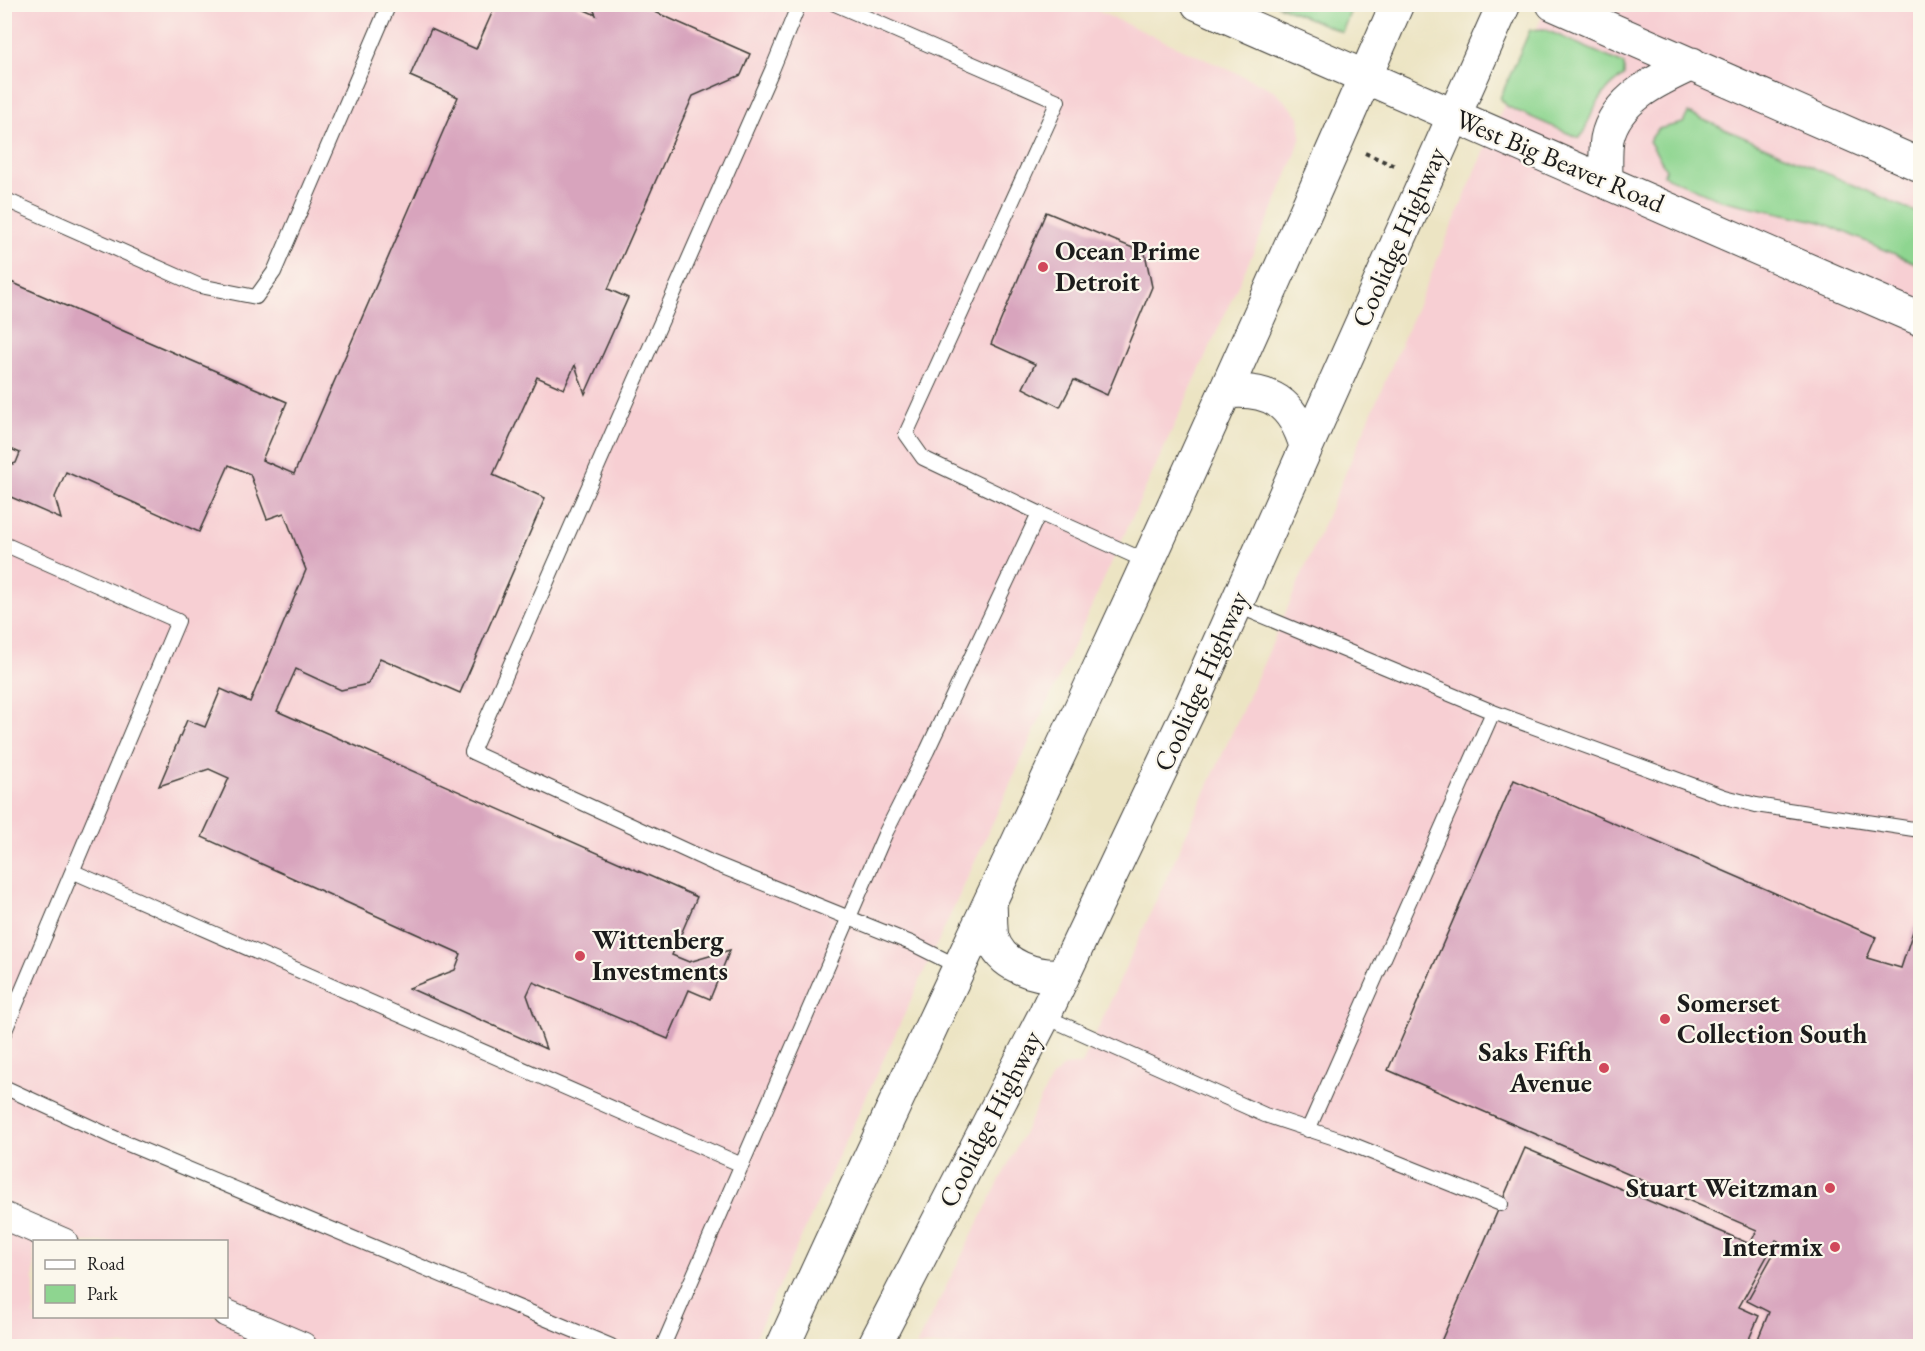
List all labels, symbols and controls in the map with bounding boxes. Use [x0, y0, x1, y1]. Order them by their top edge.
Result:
street label: West Big Beaver Road [1450, 101, 1670, 221]
street label: Coolidge Highway [1343, 141, 1454, 332]
place label: Ocean Prime Detroit [1055, 233, 1200, 299]
marker: Ocean Prime Detroit [1036, 260, 1050, 274]
street label: Coolidge Highway [1145, 585, 1256, 776]
place label: Wittenberg Investments [592, 922, 728, 988]
marker: Wittenberg Investments [573, 949, 587, 963]
place label: Somerset Collection South [1677, 985, 1867, 1051]
marker: Somerset Collection South [1658, 1012, 1672, 1026]
street label: Coolidge Highway [930, 1024, 1049, 1213]
place label: Saks Fifth Avenue [1478, 1034, 1592, 1100]
marker: Saks Fifth Avenue [1597, 1061, 1611, 1075]
place label: Stuart Weitzman [1626, 1170, 1818, 1205]
marker: Stuart Weitzman [1823, 1181, 1837, 1195]
place label: Intermix [1722, 1229, 1823, 1264]
legend [33, 1240, 228, 1318]
marker: Intermix [1828, 1240, 1842, 1254]
text: Road [87, 1252, 126, 1275]
text: Park [87, 1282, 118, 1305]

